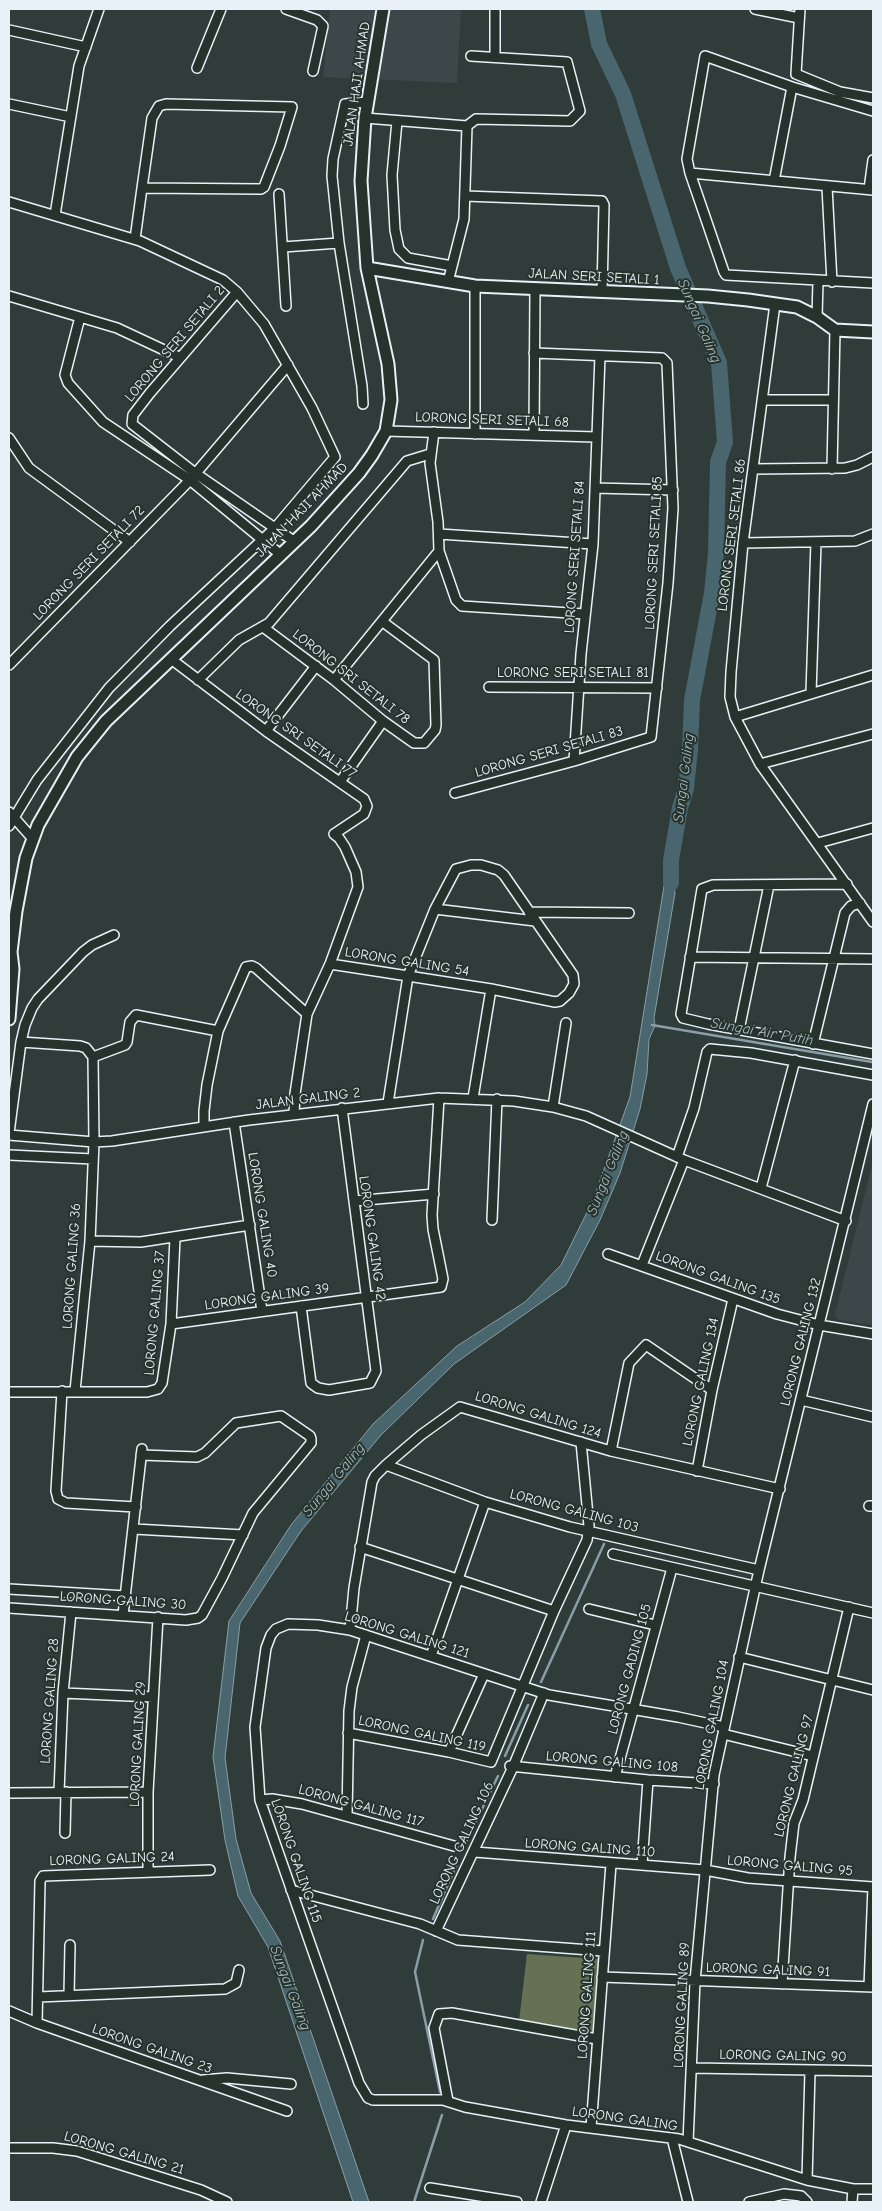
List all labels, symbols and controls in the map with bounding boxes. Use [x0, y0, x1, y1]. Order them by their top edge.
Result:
street label: JALAN HAJI AHMAD [340, 21, 374, 147]
street label: JALAN SERI SETALI 1 [528, 265, 660, 289]
water label: Sungai Galing [673, 276, 725, 366]
street label: LORONG SERI SETALI 2 [122, 283, 228, 405]
street label: LORONG SERI SETALI 68 [415, 409, 569, 431]
street label: LORONG SERI SETALI 86 [714, 458, 750, 612]
street label: JALAN HAJI AHMAD [252, 459, 352, 561]
street label: LORONG SERI SETALI 85 [642, 476, 666, 630]
street label: LORONG SERI SETALI 84 [561, 480, 589, 634]
street label: LORONG SERI SETALI 72 [30, 502, 148, 624]
street label: LORONG SRI SETALI 78 [289, 626, 413, 728]
street label: LORONG SERI SETALI 81 [497, 665, 649, 681]
street label: LORONG SRI SETALI 77 [232, 686, 360, 782]
street label: LORONG SERI SETALI 83 [473, 723, 625, 781]
water label: Sungai Galing [670, 732, 698, 824]
street label: LORONG GALING 54 [344, 944, 470, 980]
water label: Sungai Air Putih [709, 1014, 815, 1050]
street label: JALAN GALING 2 [255, 1084, 361, 1114]
water label: Sungai Galing [583, 1128, 633, 1218]
street label: LORONG GALING 40 [244, 1151, 280, 1279]
street label: LORONG GALING 42 [355, 1175, 389, 1301]
street label: LORONG GALING 36 [59, 1203, 85, 1329]
street label: LORONG GALING 135 [653, 1248, 783, 1308]
street label: LORONG GALING 37 [141, 1250, 169, 1376]
street label: LORONG GALING 132 [777, 1276, 825, 1408]
street label: LORONG GALING 39 [203, 1280, 331, 1314]
street label: LORONG GALING 134 [679, 1316, 723, 1448]
street label: LORONG GALING 124 [473, 1388, 603, 1442]
water label: Sungai Galing [299, 1440, 369, 1520]
street label: LORONG GALING 103 [508, 1486, 640, 1536]
street label: LORONG GALING 30 [59, 1588, 187, 1614]
street label: LORONG GADING 105 [604, 1602, 656, 1736]
street label: LORONG GALING 121 [342, 1608, 472, 1662]
street label: LORONG GALING 28 [37, 1638, 63, 1764]
street label: LORONG GALING 104 [691, 1658, 733, 1792]
street label: LORONG GALING 29 [126, 1681, 150, 1807]
street label: LORONG GALING 119 [357, 1712, 487, 1756]
street label: LORONG GALING 97 [771, 1713, 817, 1839]
street label: LORONG GALING 108 [545, 1748, 679, 1776]
street label: LORONG GALING 106 [426, 1779, 498, 1907]
street label: LORONG GALING 117 [296, 1781, 426, 1831]
street label: LORONG GALING 115 [267, 1797, 325, 1925]
street label: LORONG GALING 110 [524, 1835, 656, 1861]
street label: LORONG GALING 24 [49, 1848, 175, 1870]
street label: LORONG GALING 95 [726, 1852, 854, 1880]
street label: LORONG GALING 111 [574, 1931, 600, 2059]
street label: LORONG GALING 89 [670, 1942, 694, 2068]
water label: Sungai Galing [266, 1943, 314, 2033]
street label: LORONG GALING 91 [706, 1959, 830, 1981]
street label: LORONG GALING 23 [90, 2021, 214, 2077]
street label: LORONG GALING 90 [719, 2046, 847, 2066]
street label: LORONG GALING [571, 2103, 679, 2135]
street label: LORONG GALING 21 [62, 2128, 186, 2178]

